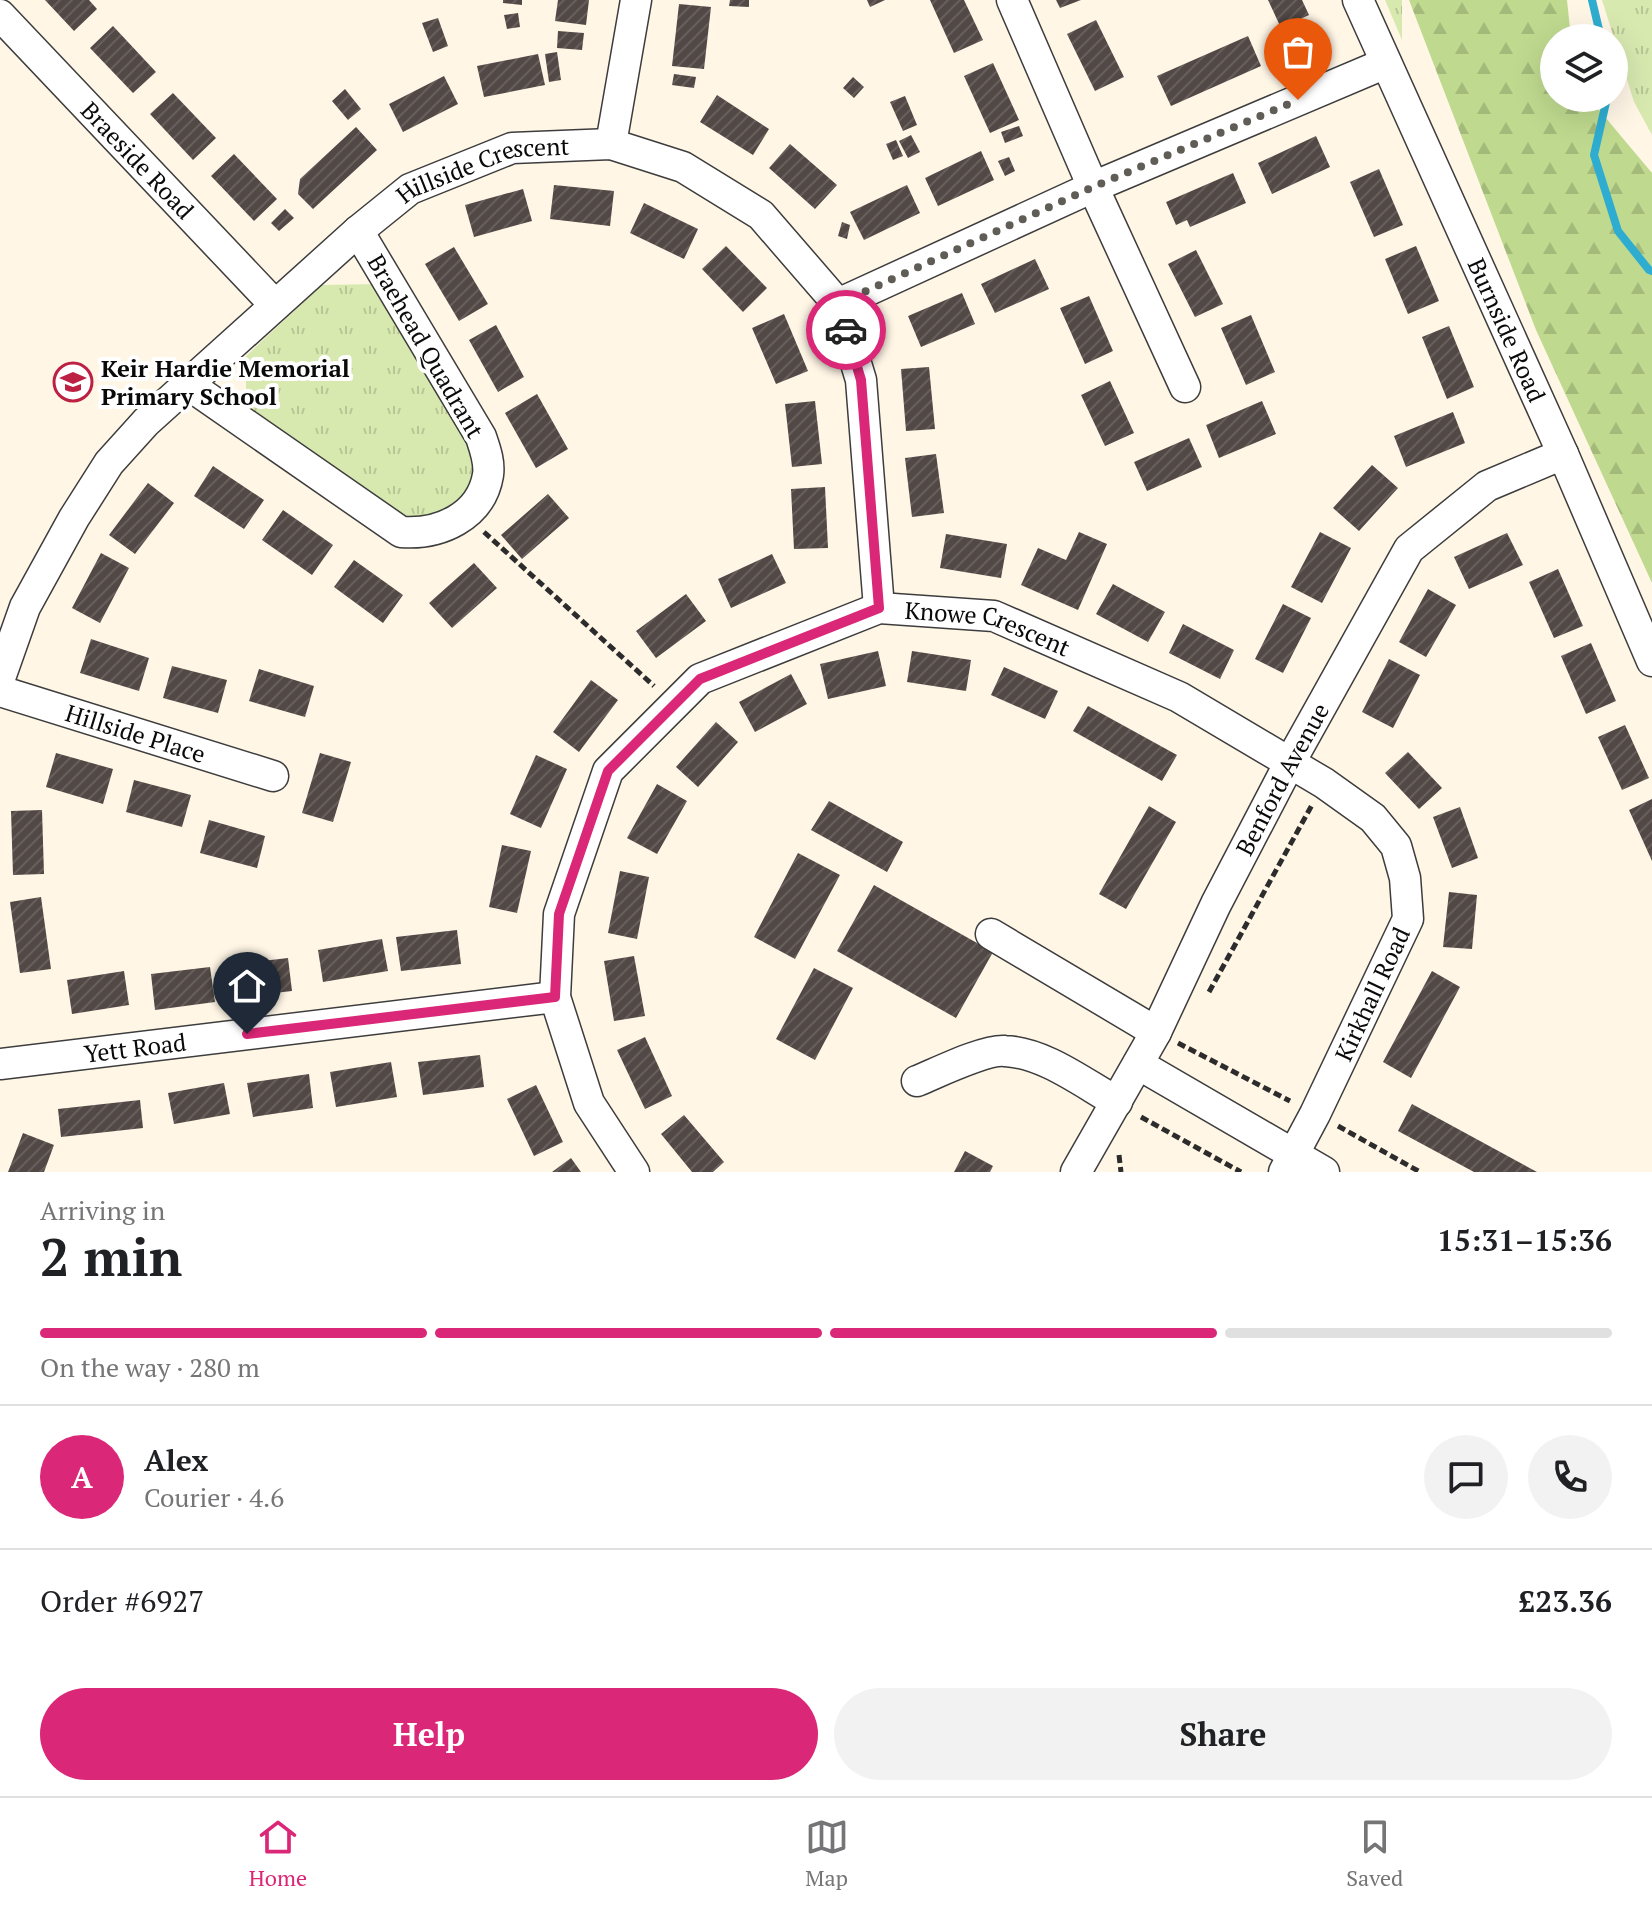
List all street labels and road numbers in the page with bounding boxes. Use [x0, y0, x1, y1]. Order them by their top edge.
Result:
street label: Braeside Road [74, 94, 201, 226]
street label: Hillside Crescent [389, 130, 570, 210]
street label: Braehead Quadrant [360, 248, 492, 444]
street label: Burnside Road [1461, 253, 1553, 407]
street label: Knowe Crescent [904, 594, 1075, 663]
street label: Hillside Place [62, 696, 209, 770]
street label: Benford Avenue [1228, 697, 1336, 861]
street label: Kirkhall Road [1327, 922, 1417, 1066]
street label: Yett Road [82, 1026, 188, 1070]

